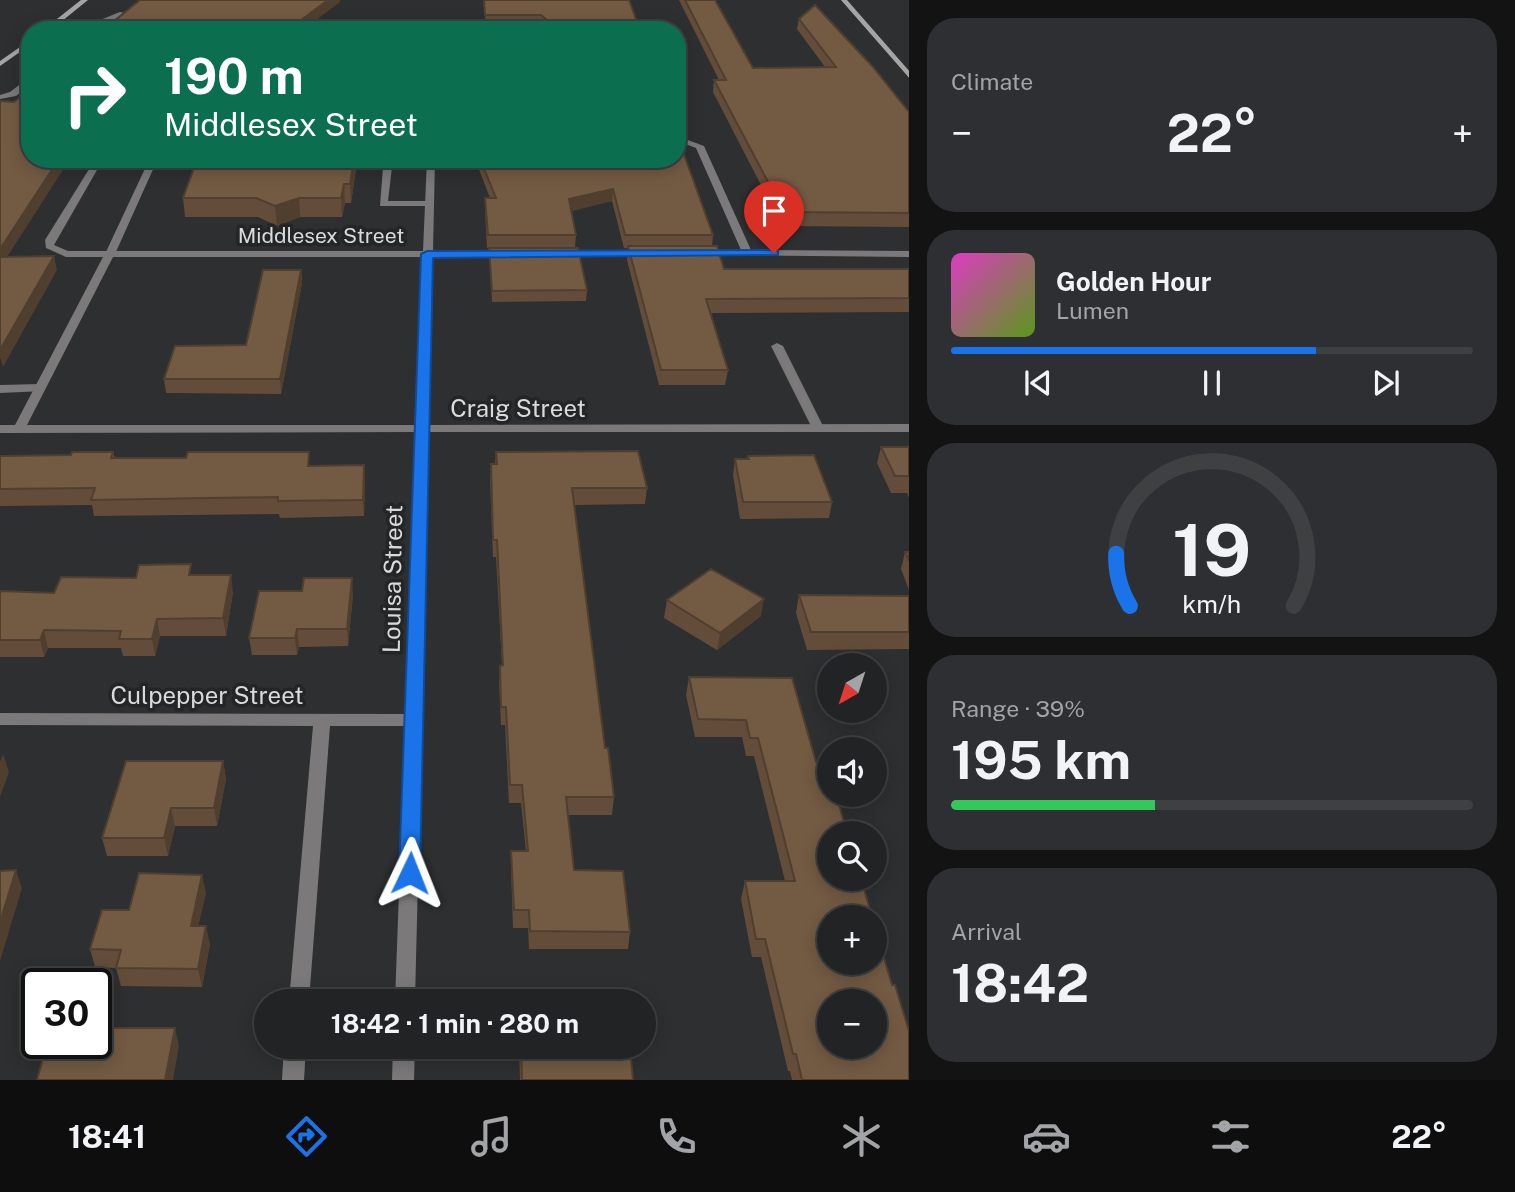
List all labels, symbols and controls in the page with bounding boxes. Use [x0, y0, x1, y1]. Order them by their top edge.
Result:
text: 190 m [164, 47, 304, 105]
icon: right [49, 49, 140, 140]
text: Climate [951, 68, 1033, 95]
text: 22° [1167, 103, 1257, 164]
text: Middlesex Street [164, 106, 418, 143]
text: − [951, 111, 972, 156]
text: + [1452, 111, 1473, 156]
pin [744, 181, 804, 253]
icon: arrive [755, 192, 793, 230]
street label: Middlesex Street [238, 223, 404, 248]
text: Golden Hour [1056, 266, 1211, 297]
text: Lumen [1056, 297, 1129, 324]
icon: previous [1019, 364, 1057, 402]
icon: pause [1193, 364, 1231, 402]
icon: next [1367, 364, 1405, 402]
street label: Craig Street [450, 394, 586, 422]
street label: Louisa Street [377, 505, 407, 653]
text: 19 [1172, 507, 1252, 592]
text: km/h [1183, 589, 1241, 619]
north arrow [817, 653, 887, 723]
map controls [817, 653, 887, 1059]
street label: Culpepper Street [110, 681, 304, 709]
text: Range · 39% [951, 695, 1085, 722]
text: 195 km [951, 730, 1131, 791]
button: sound [817, 737, 887, 807]
button: search [817, 821, 887, 891]
position arrow [373, 836, 447, 910]
button: + [817, 905, 887, 975]
text: Arrival [951, 918, 1022, 945]
text: 18:42 [951, 953, 1089, 1014]
speed limit sign: 30 [21, 968, 112, 1059]
button: − [817, 989, 887, 1059]
text: 18:42 · 1 min · 280 m [331, 1008, 579, 1039]
icon: directions [282, 1112, 331, 1161]
icon: music [467, 1112, 516, 1161]
icon: phone [652, 1112, 701, 1161]
icon: climate [837, 1112, 886, 1161]
icon: car [1022, 1112, 1071, 1161]
icon: filters [1206, 1112, 1255, 1161]
text: 18:41 [68, 1118, 146, 1155]
text: 22° [1391, 1118, 1447, 1155]

